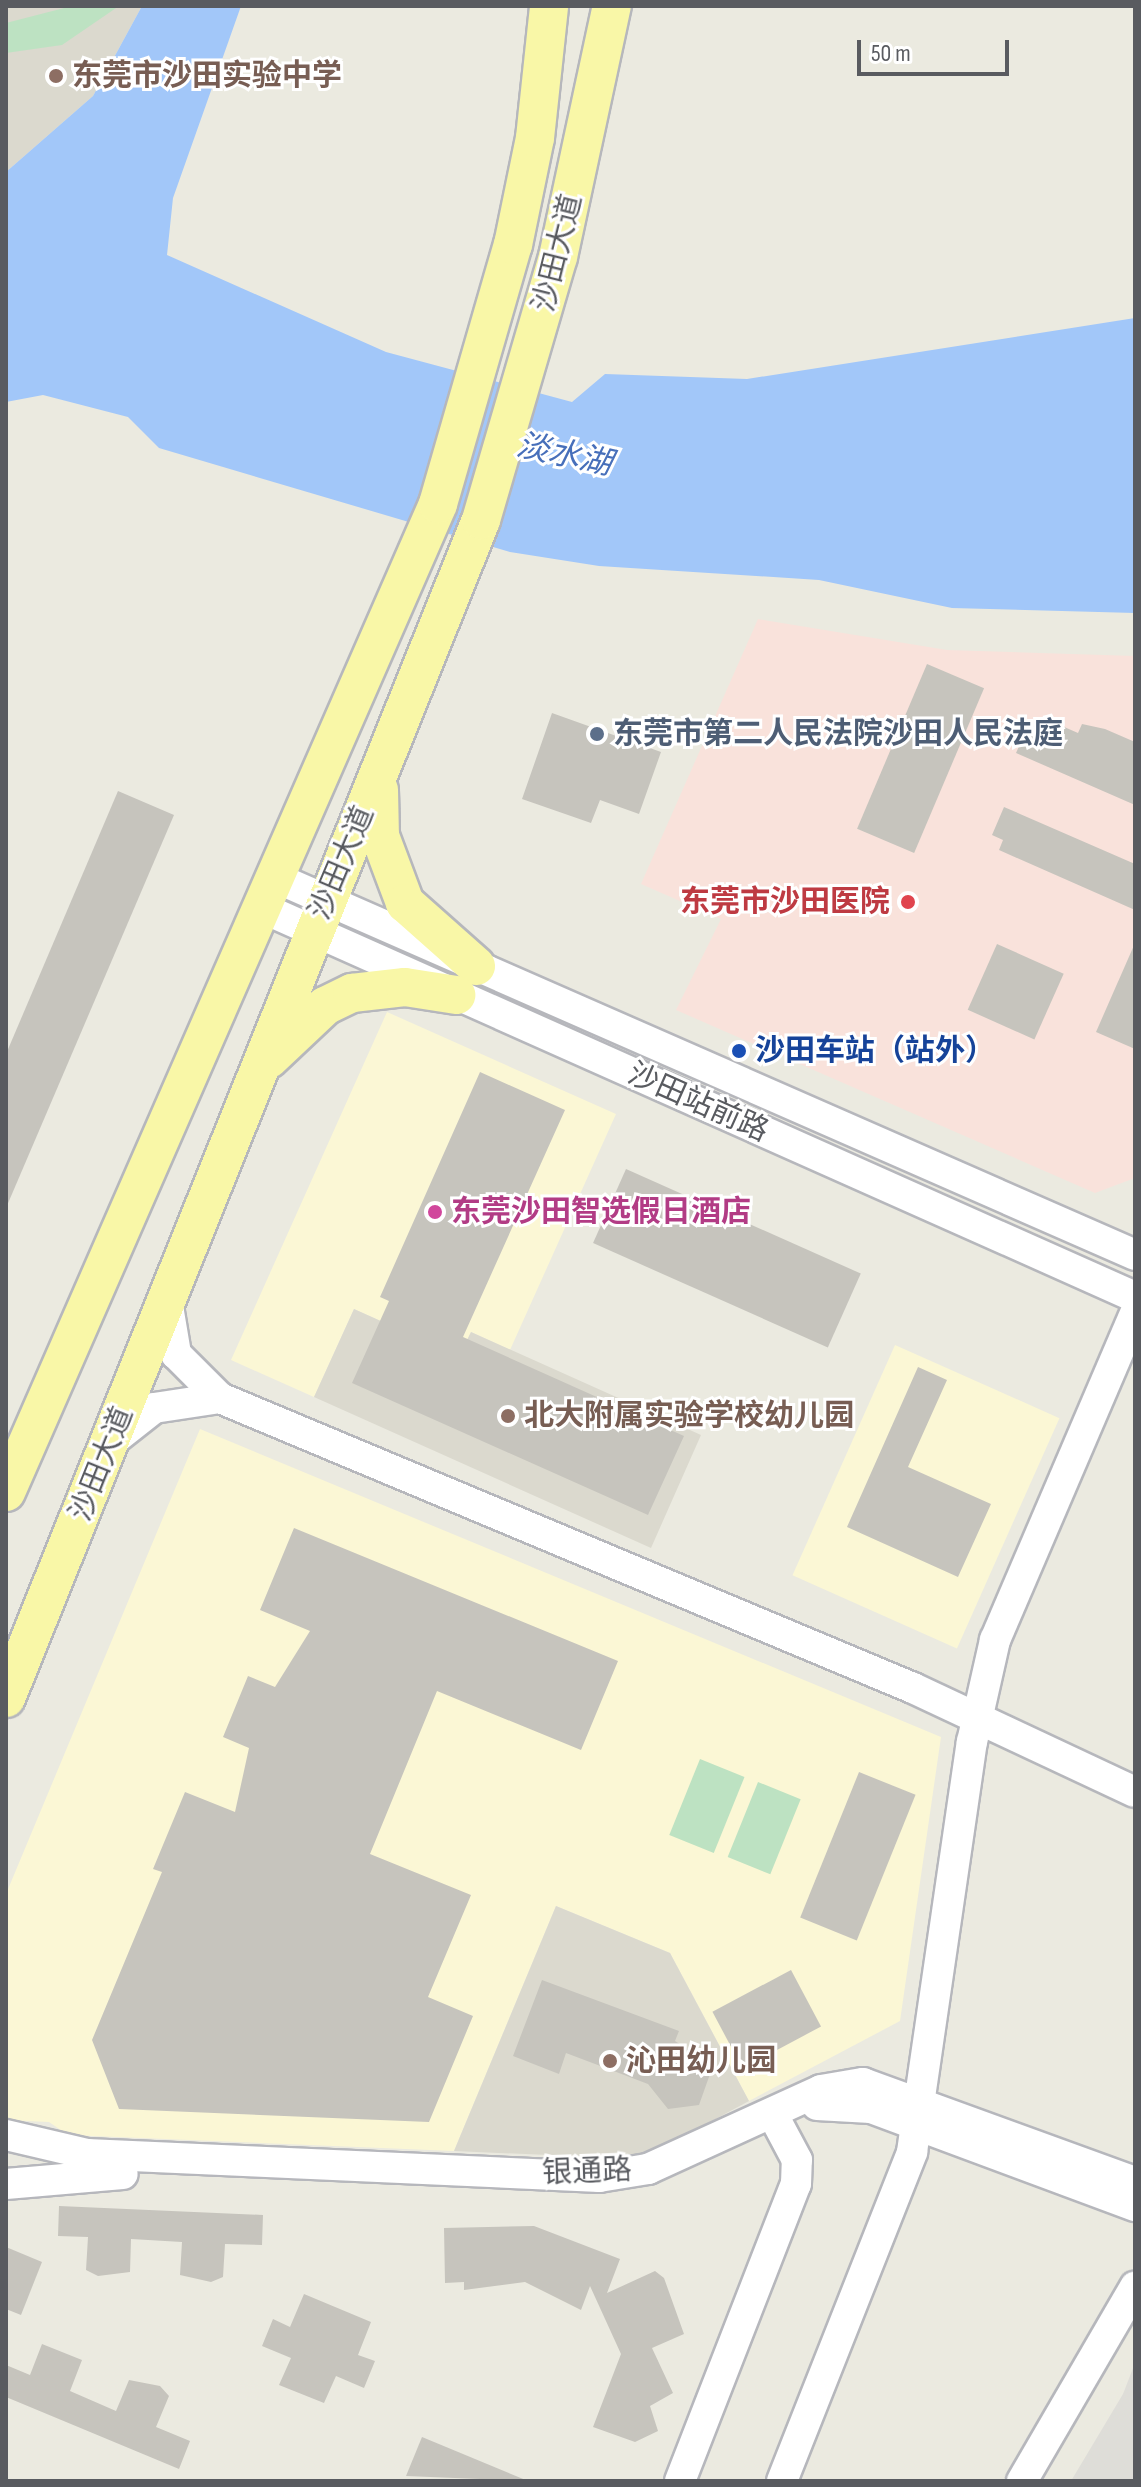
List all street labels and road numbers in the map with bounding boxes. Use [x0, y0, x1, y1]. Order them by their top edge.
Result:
street label: 沙田大道 [526, 190, 590, 316]
street label: 沙田大道 [302, 801, 382, 925]
street label: 沙田站前路 [622, 1056, 774, 1150]
street label: 沙田大道 [63, 1402, 141, 1526]
street label: 银通路 [541, 2152, 633, 2192]

